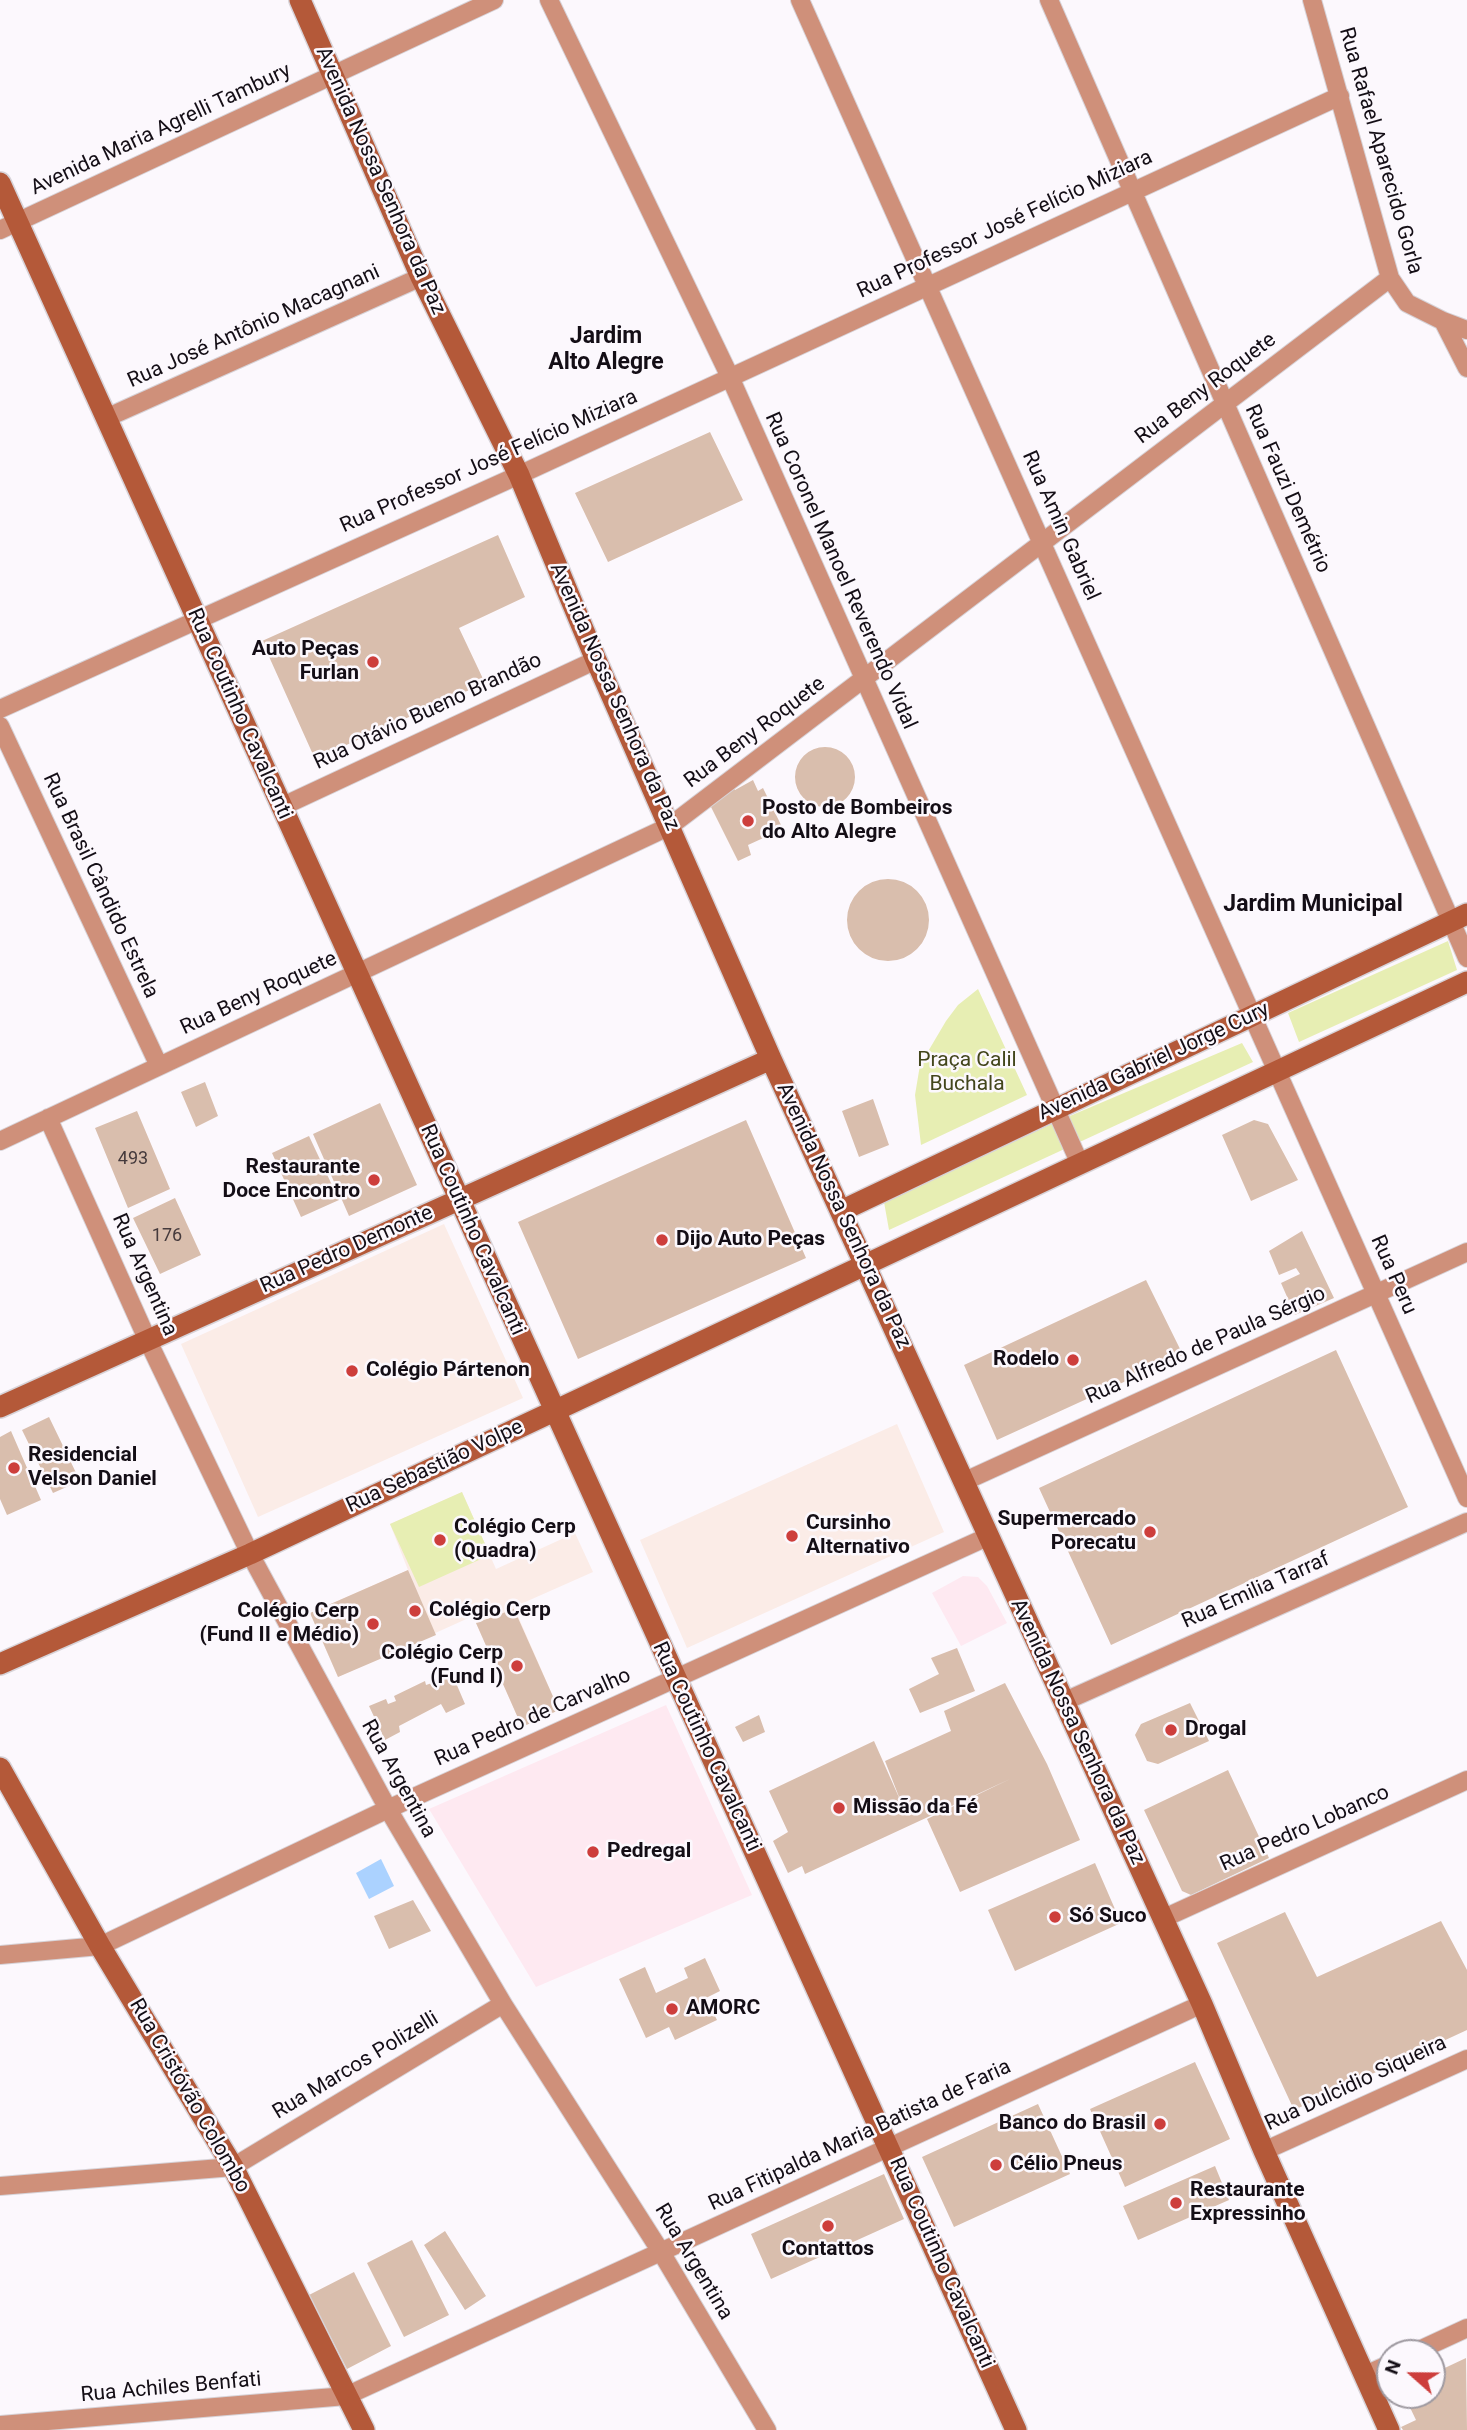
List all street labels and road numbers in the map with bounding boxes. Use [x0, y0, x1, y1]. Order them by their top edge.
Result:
street label: Rua Rafael Aparecido Gorla [1333, 25, 1427, 277]
street label: Avenida Nossa Senhora da Paz [309, 43, 451, 319]
street label: Avenida Maria Agrelli Tambury [27, 59, 295, 201]
street label: Rua Professor José Felício Miziara [853, 145, 1157, 305]
street label: Rua José Antônio Macagnani [124, 260, 384, 394]
street label: Rua Beny Roquete [1131, 328, 1281, 450]
street label: Rua Professor José Felício Miziara [336, 385, 642, 539]
street label: Rua Fauzi Demétrio [1239, 401, 1335, 577]
street label: Rua Coronel Manoel Reverendo Vidal [758, 409, 922, 733]
street label: Rua Amin Gabriel [1016, 447, 1104, 605]
street label: Avenida Nossa Senhora da Paz [543, 559, 685, 835]
street label: Rua Coutinho Cavalcanti [181, 605, 297, 823]
street label: Rua Otávio Bueno Brandão [310, 648, 546, 776]
street label: Rua Beny Roquete [680, 672, 830, 794]
street label: Rua Brasil Cândido Estrela [37, 769, 163, 1003]
street label: Rua Beny Roquete [177, 947, 341, 1041]
street label: Avenida Gabriel Jorge Cury [1035, 997, 1273, 1127]
street label: Avenida Nossa Senhora da Paz [770, 1079, 916, 1353]
street label: Rua Coutinho Cavalcanti [414, 1121, 530, 1339]
street label: Rua Pedro Demonte [257, 1201, 437, 1299]
street label: Rua Argentina [106, 1210, 182, 1340]
street label: Rua Peru [1364, 1231, 1422, 1319]
street label: Rua Alfredo de Paula Sérgio [1082, 1282, 1330, 1410]
street label: Rua Sebastião Volpe [343, 1415, 527, 1519]
street label: Rua Emilia Tarraf [1178, 1547, 1334, 1635]
street label: Avenida Nossa Senhora da Paz [1004, 1595, 1150, 1869]
street label: Rua Coutinho Cavalcanti [646, 1638, 766, 1856]
street label: Rua Pedro de Carvalho [431, 1663, 635, 1773]
street label: Rua Argentina [355, 1715, 441, 1843]
street label: Rua Pedro Lobanco [1217, 1780, 1393, 1878]
street label: Rua Cristóvão Colombo [123, 1994, 255, 2198]
street label: Rua Marcos Polizelli [269, 2007, 443, 2125]
street label: Rua Dulcidio Siqueira [1261, 2031, 1451, 2137]
street label: Rua Fitipalda Maria Batista de Faria [705, 2055, 1015, 2217]
street label: Rua Coutinho Cavalcanti [883, 2154, 999, 2372]
street label: Rua Argentina [648, 2199, 738, 2325]
street label: Rua Achiles Benfati [80, 2368, 262, 2408]

